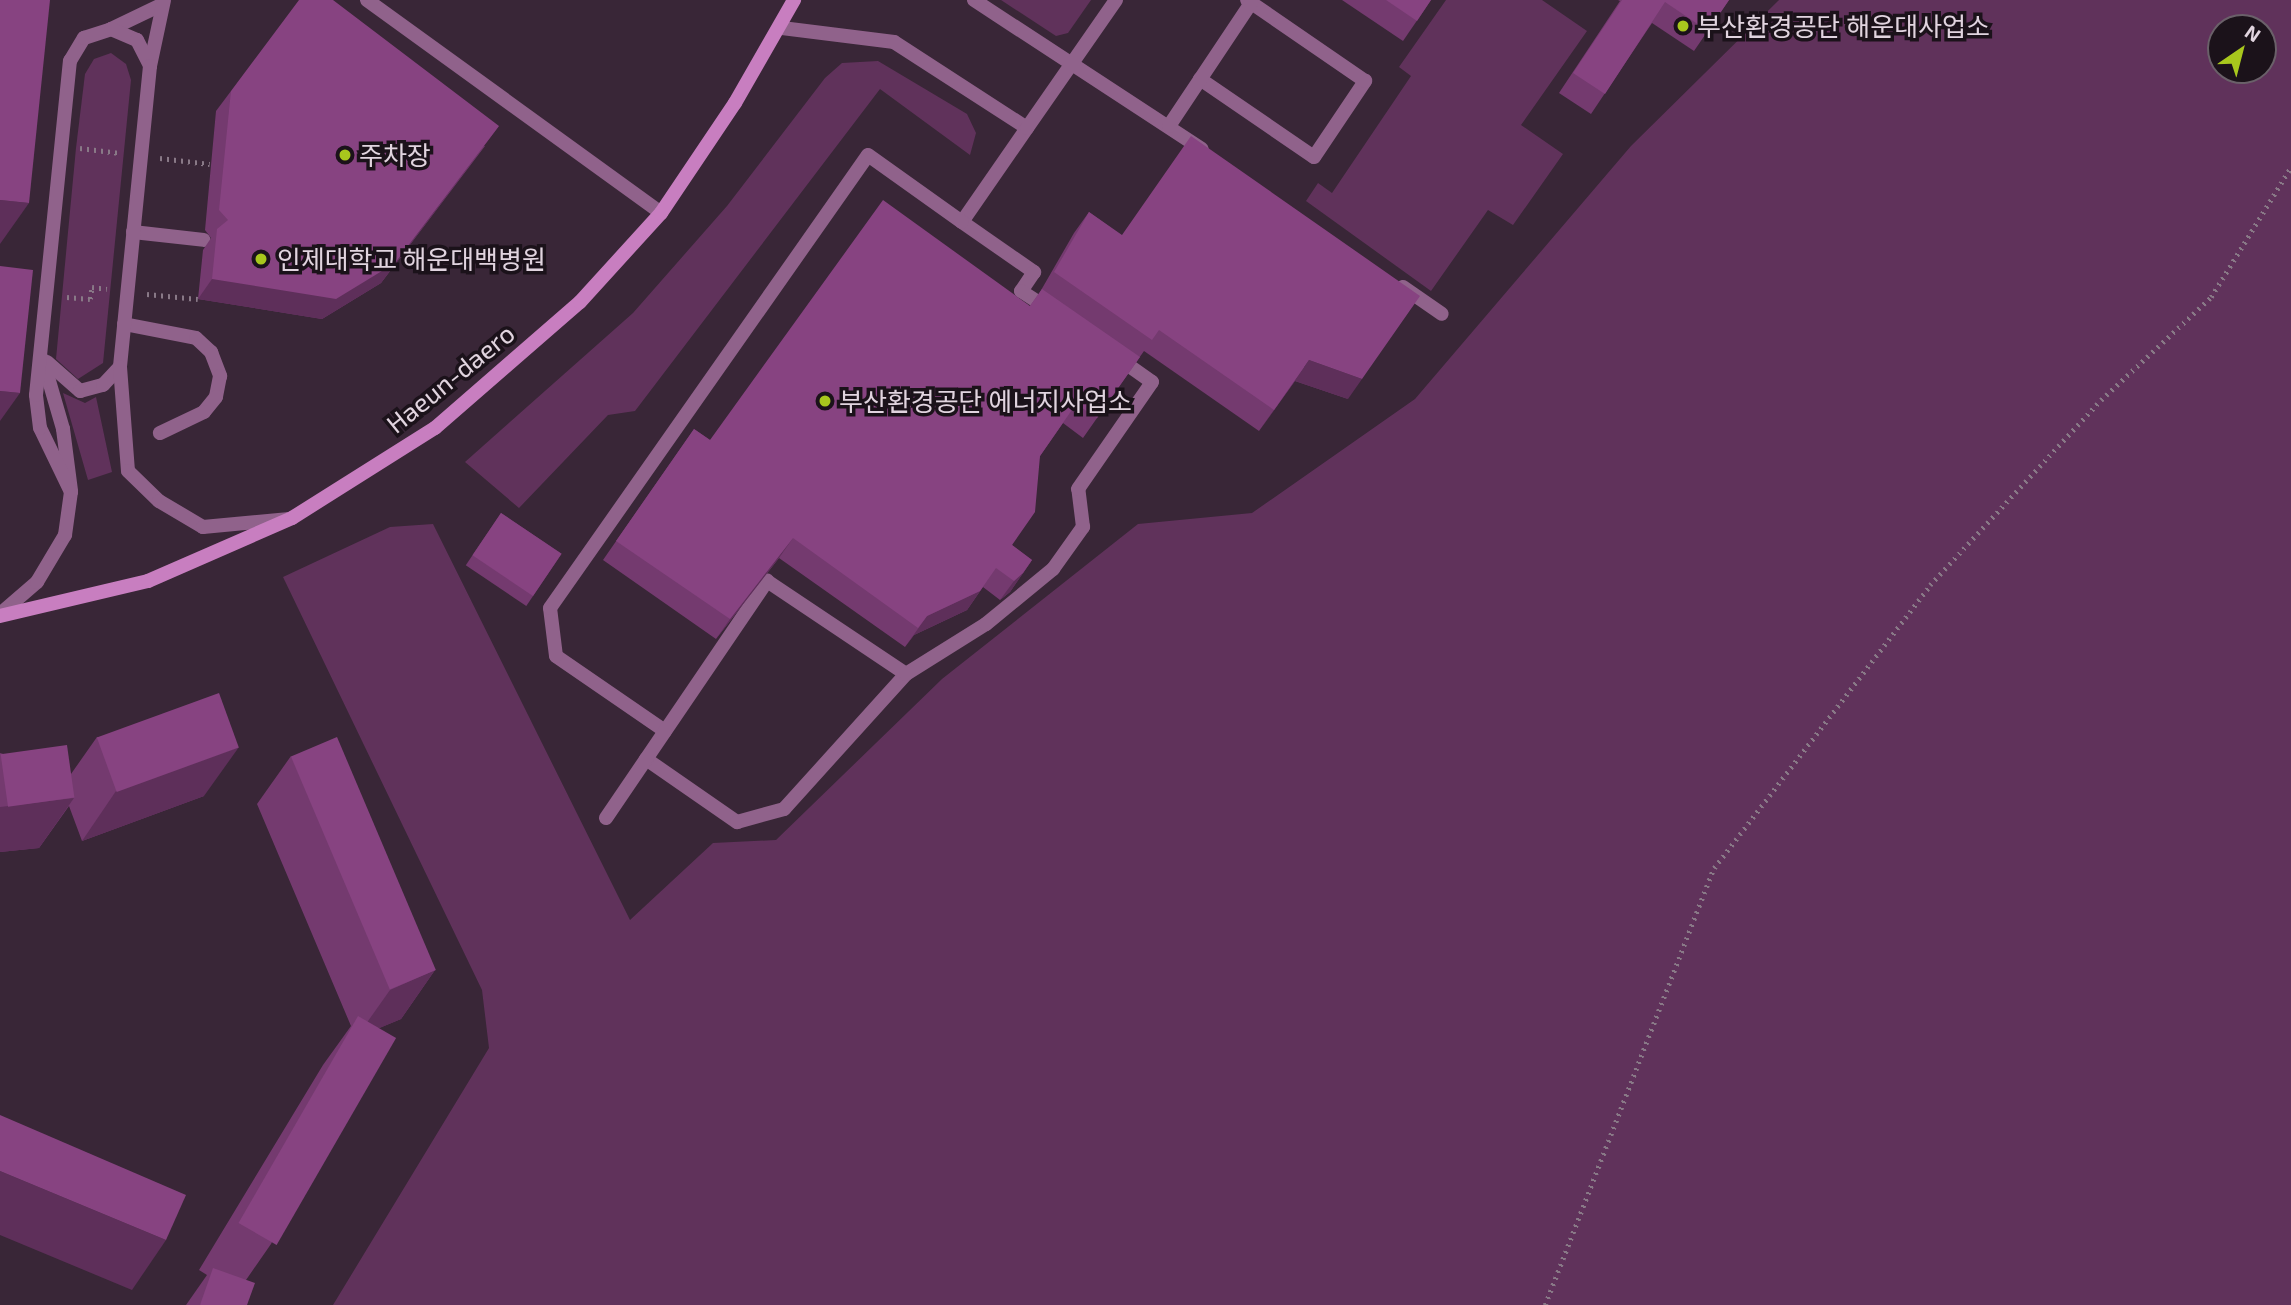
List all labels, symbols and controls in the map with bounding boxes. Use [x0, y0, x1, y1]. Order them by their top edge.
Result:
place label: 부산환경공단 해운대사업소 [1697, 10, 1990, 42]
north arrow [2207, 14, 2277, 84]
marker: 부산환경공단 해운대사업소 [1675, 18, 1691, 34]
text: N [2241, 20, 2265, 46]
place label: 주차장 [359, 139, 431, 171]
marker: 주차장 [337, 147, 353, 163]
place label: 인제대학교 해운대백병원 [277, 243, 546, 275]
marker: 인제대학교 해운대백병원 [251, 249, 271, 269]
street label: Haeun-daero [380, 317, 520, 439]
place label: 부산환경공단 에너지사업소 [839, 385, 1132, 417]
marker: 부산환경공단 에너지사업소 [817, 393, 833, 409]

